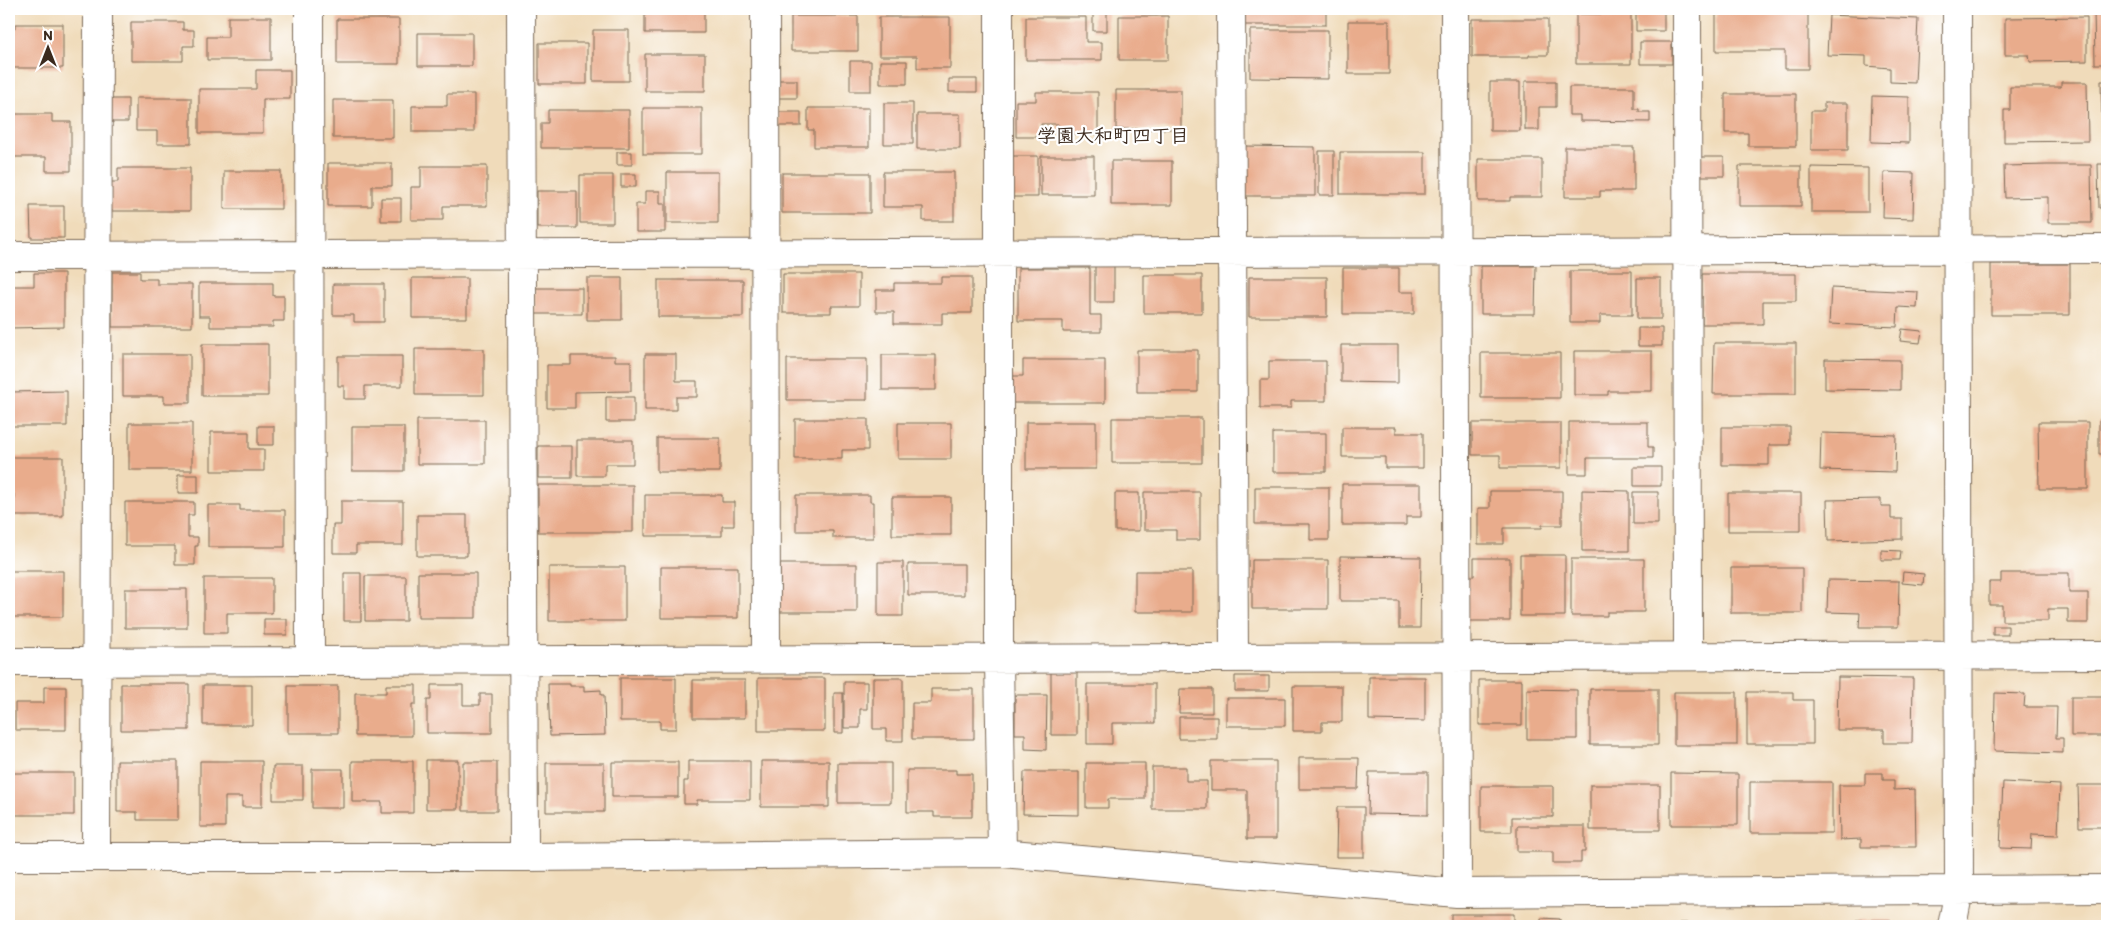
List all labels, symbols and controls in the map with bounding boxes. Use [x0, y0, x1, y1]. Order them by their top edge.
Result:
north arrow [22, 22, 72, 72]
text: N [43, 27, 53, 44]
district label: 学園大和町四丁目 [1037, 124, 1189, 147]

